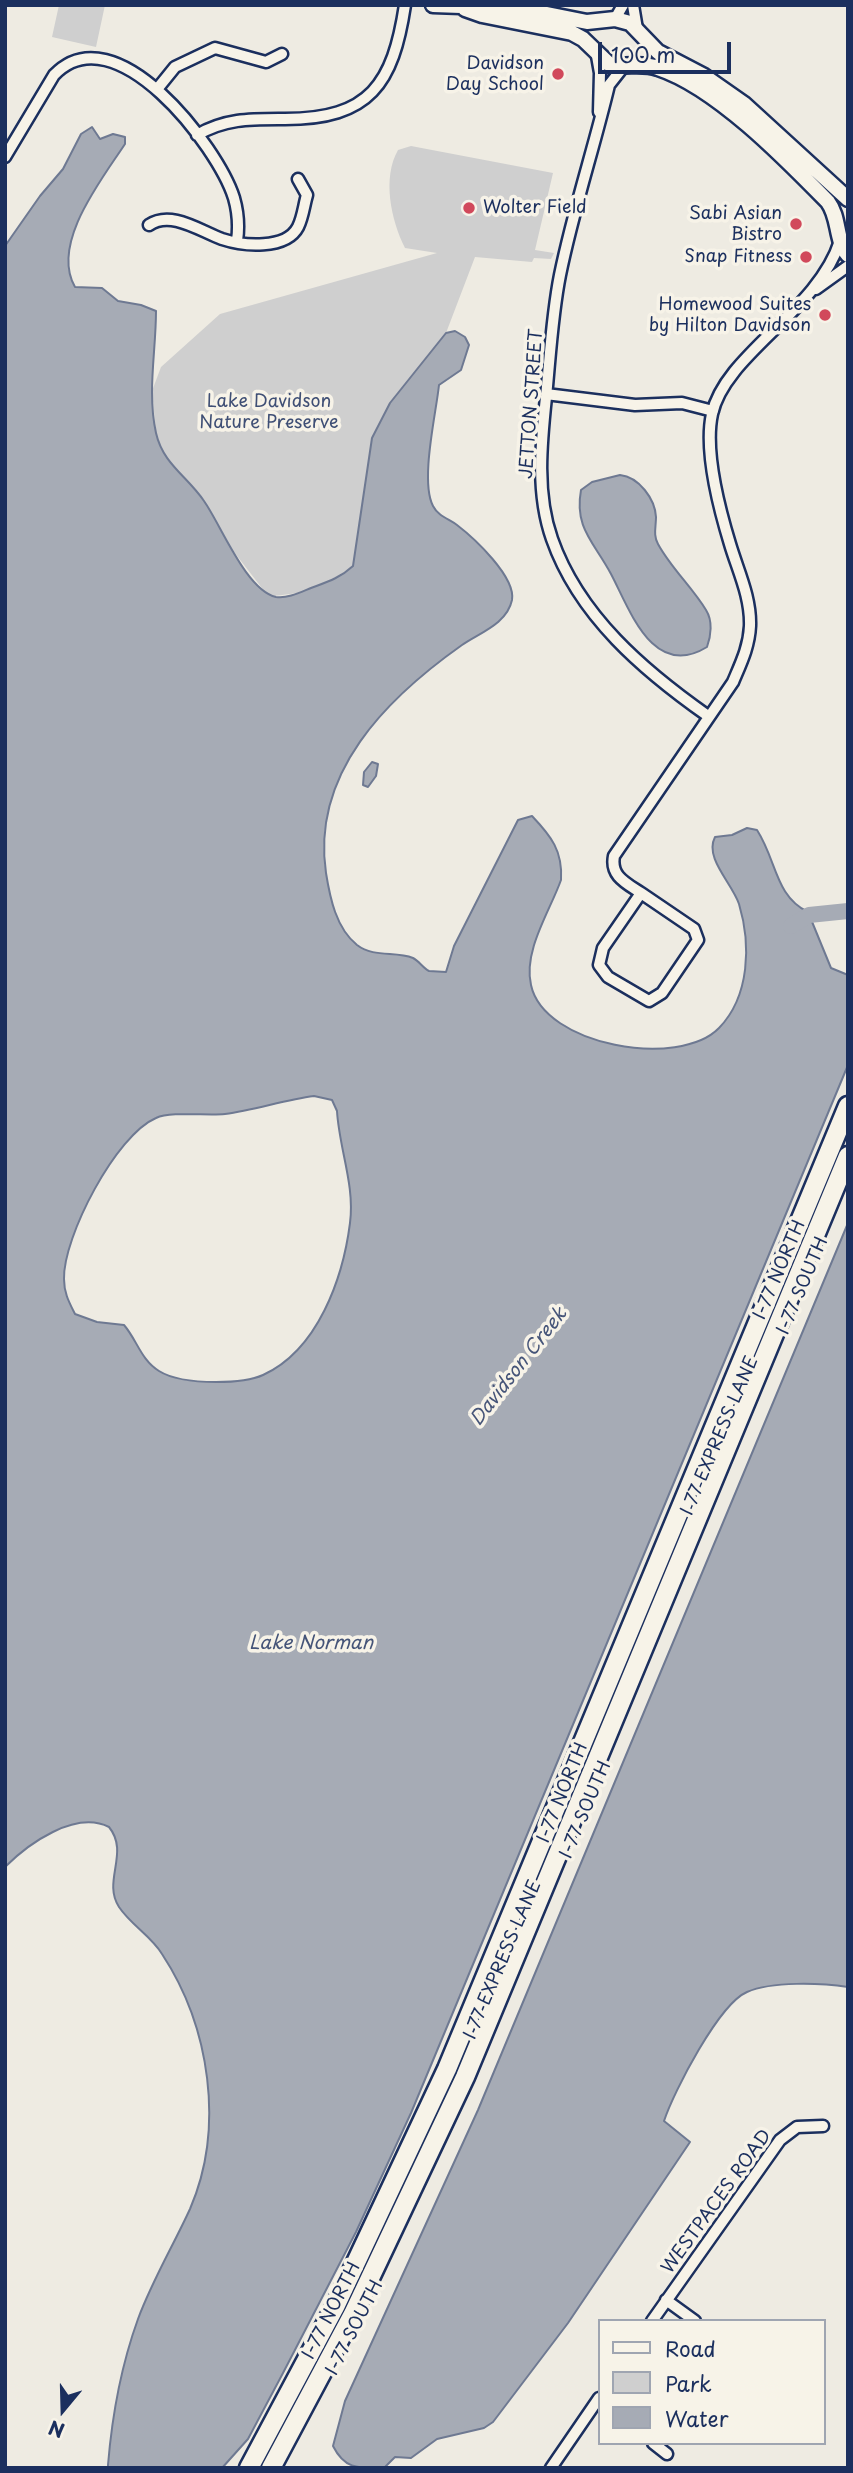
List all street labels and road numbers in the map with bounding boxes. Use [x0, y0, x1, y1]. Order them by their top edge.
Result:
street label: JETTON STREET [516, 328, 548, 480]
street label: I-77 NORTH [749, 1217, 811, 1323]
street label: I-77 SOUTH [773, 1234, 833, 1338]
street label: I 77 EXPRESS LANE [677, 1353, 763, 1519]
street label: I-77 NORTH [533, 1740, 593, 1846]
street label: I-77 SOUTH [556, 1758, 616, 1862]
street label: I 77 EXPRESS LANE [460, 1877, 546, 2043]
street label: WESTPACES ROAD [657, 2126, 777, 2278]
street label: I-77 NORTH [298, 2259, 366, 2363]
street label: I-77 SOUTH [322, 2277, 388, 2379]

